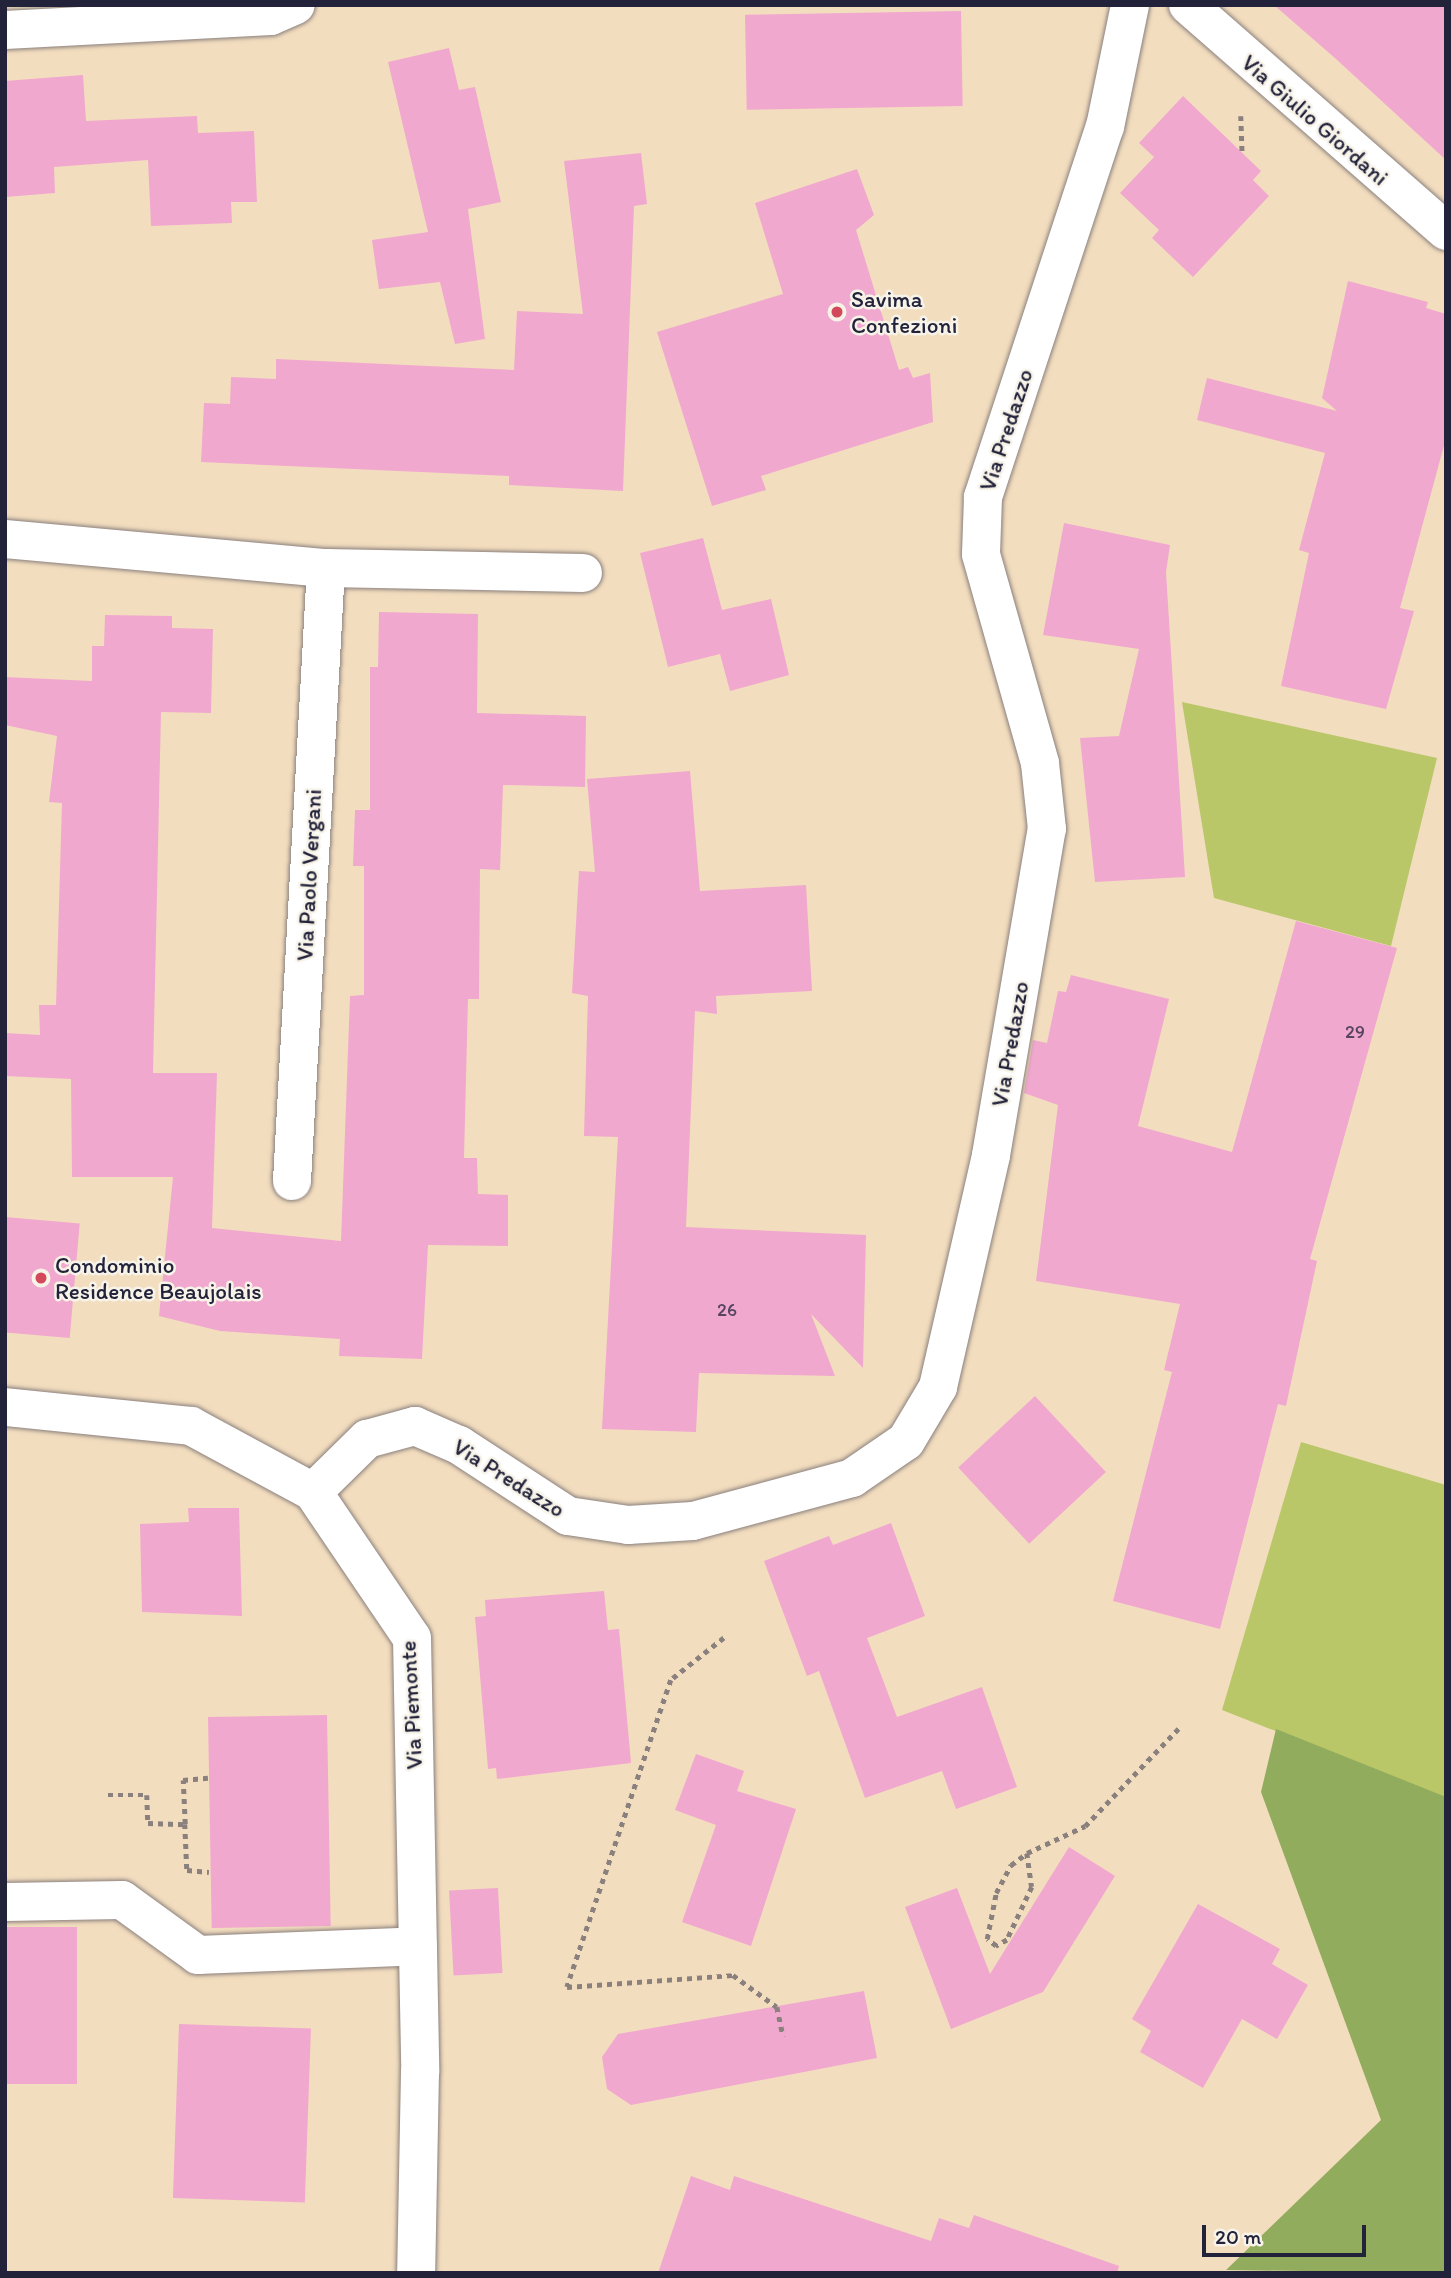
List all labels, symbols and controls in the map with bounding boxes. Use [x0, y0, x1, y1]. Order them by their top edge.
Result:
street label: Via Giulio Giordani [1236, 49, 1394, 191]
place label: Savima Confezioni [851, 285, 957, 339]
marker: Savima Confezioni [829, 304, 845, 320]
street label: Via Predazzo [973, 366, 1039, 494]
street label: Via Paolo Vergani [291, 789, 327, 961]
street label: Via Predazzo [985, 980, 1035, 1108]
house number: 29 [1345, 1021, 1365, 1043]
place label: Condominio Residence Beaujolais [55, 1251, 261, 1305]
marker: Condominio Residence Beaujolais [33, 1270, 49, 1286]
house number: 26 [717, 1299, 737, 1321]
street label: Via Predazzo [448, 1433, 570, 1523]
street label: Via Piemonte [394, 1640, 428, 1770]
scale bar [1206, 2212, 1370, 2256]
text: 20 m [1215, 2224, 1261, 2249]

